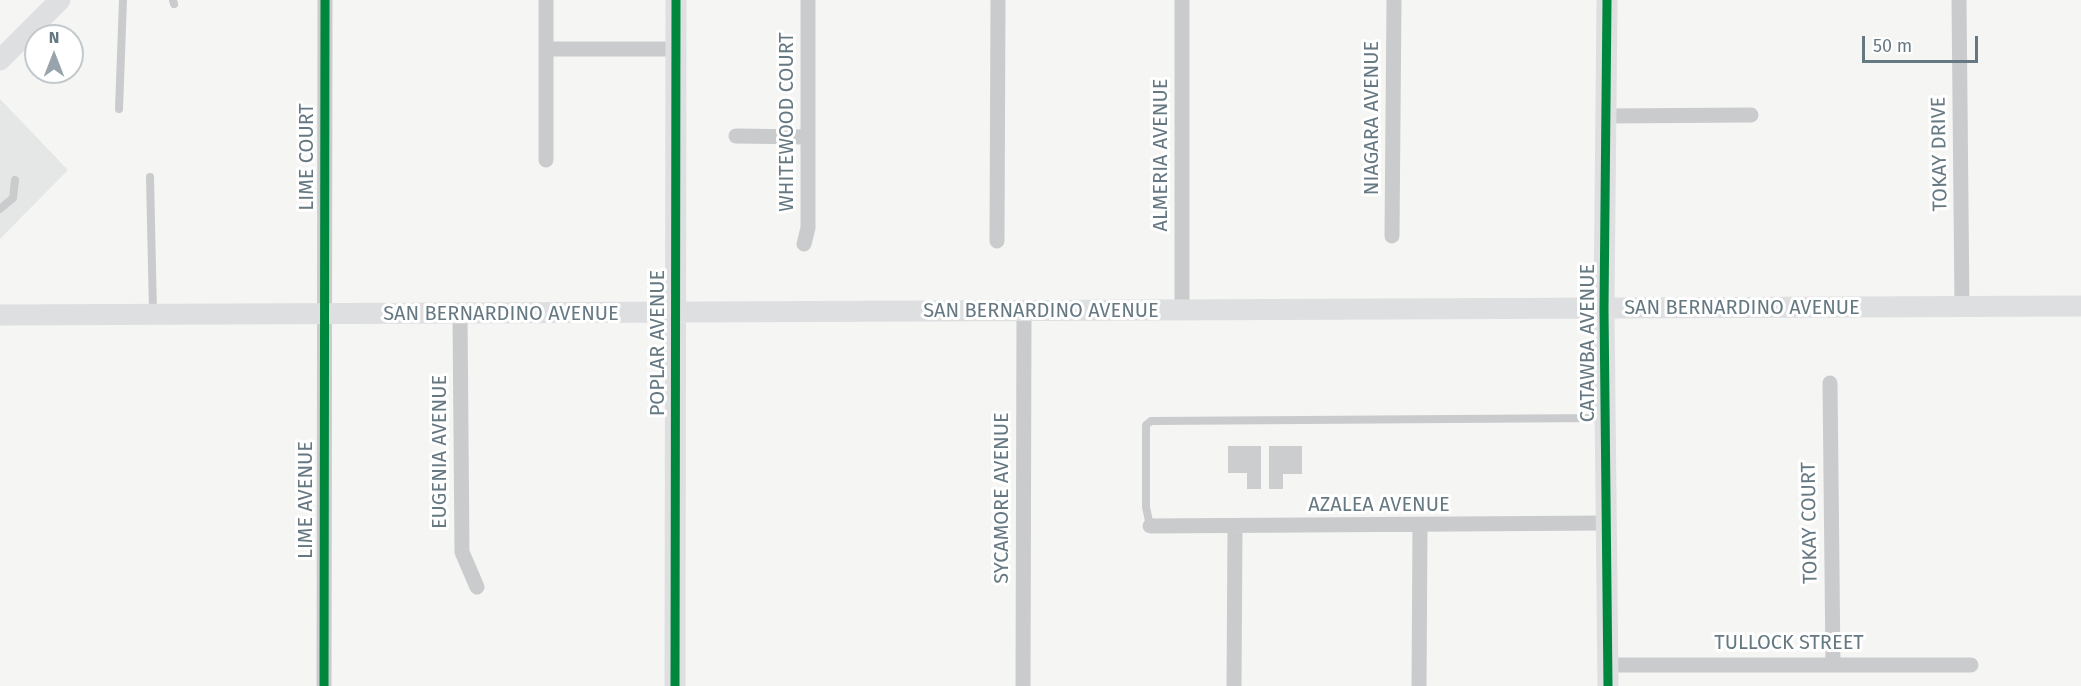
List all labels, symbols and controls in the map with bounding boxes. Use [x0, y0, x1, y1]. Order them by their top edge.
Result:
north arrow [24, 24, 84, 84]
scale bar [1865, 24, 1980, 62]
text: N [49, 28, 59, 47]
street label: WHITEWOOD COURT [775, 32, 799, 212]
text: 50 m [1873, 35, 1912, 57]
street label: NIAGARA AVENUE [1360, 41, 1384, 195]
street label: ALMERIA AVENUE [1149, 79, 1173, 231]
street label: TOKAY DRIVE [1927, 96, 1953, 212]
street label: LIME COURT [295, 103, 319, 211]
street label: CATAWBA AVENUE [1576, 264, 1600, 422]
street label: POPLAR AVENUE [646, 270, 670, 416]
street label: SAN BERNARDINO AVENUE [1624, 296, 1860, 320]
street label: SAN BERNARDINO AVENUE [923, 299, 1159, 323]
street label: SAN BERNARDINO AVENUE [383, 302, 619, 326]
street label: EUGENIA AVENUE [428, 375, 452, 529]
street label: SYCAMORE AVENUE [990, 412, 1014, 584]
street label: LIME AVENUE [294, 441, 318, 559]
street label: TOKAY COURT [1797, 462, 1823, 584]
street label: AZALEA AVENUE [1308, 493, 1450, 517]
street label: TULLOCK STREET [1714, 631, 1864, 655]

